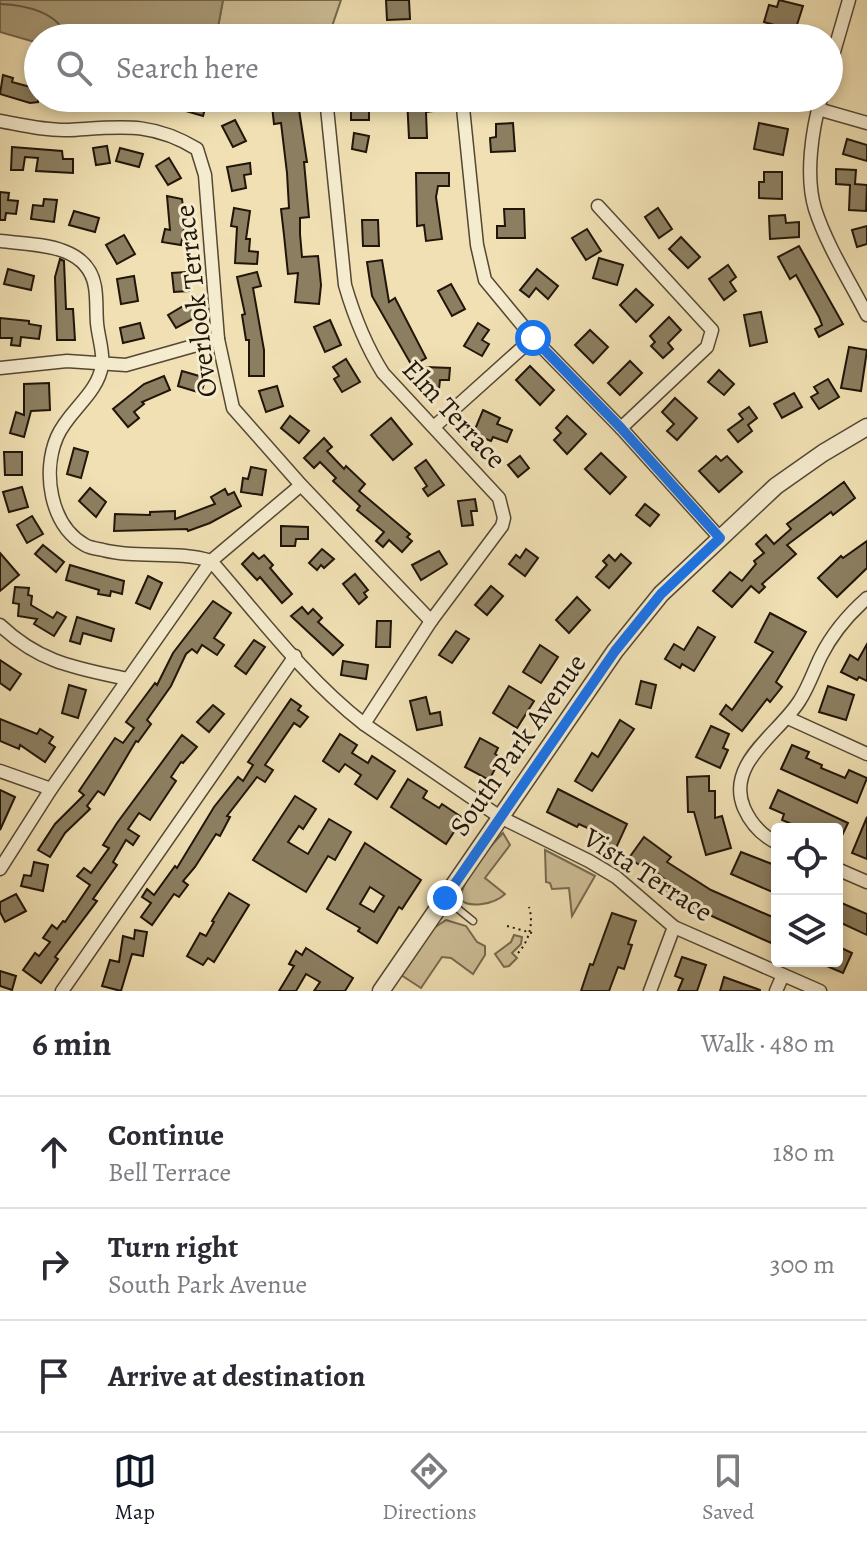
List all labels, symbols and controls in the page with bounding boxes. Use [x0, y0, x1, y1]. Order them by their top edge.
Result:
search box [24, 24, 843, 112]
icon: search [52, 46, 96, 90]
text: Search here [116, 48, 259, 88]
street label: Overlook Terrace [165, 203, 227, 399]
route start [515, 320, 551, 356]
street label: Elm Terrace [394, 351, 514, 477]
street label: South Park Avenue [441, 646, 595, 844]
street label: Vista Terrace [575, 818, 720, 931]
map controls [771, 823, 843, 967]
button: locate [771, 823, 843, 895]
route end [427, 880, 463, 916]
button: layers [771, 895, 843, 967]
text: 6 min [32, 1020, 111, 1067]
text: Walk · 480 m [701, 1026, 835, 1061]
text: Continue [108, 1115, 224, 1155]
icon: ahead [32, 1130, 76, 1174]
text: 180 m [773, 1135, 835, 1170]
text: Bell Terrace [108, 1155, 231, 1190]
text: Turn right [108, 1227, 238, 1267]
icon: right [32, 1242, 76, 1286]
text: 300 m [770, 1247, 835, 1282]
text: South Park Avenue [108, 1267, 307, 1302]
icon: arrive [32, 1354, 76, 1398]
text: Arrive at destination [108, 1356, 365, 1396]
tab: Map [113, 1449, 157, 1527]
tab: Directions [382, 1449, 477, 1527]
tab: Saved [702, 1449, 754, 1527]

